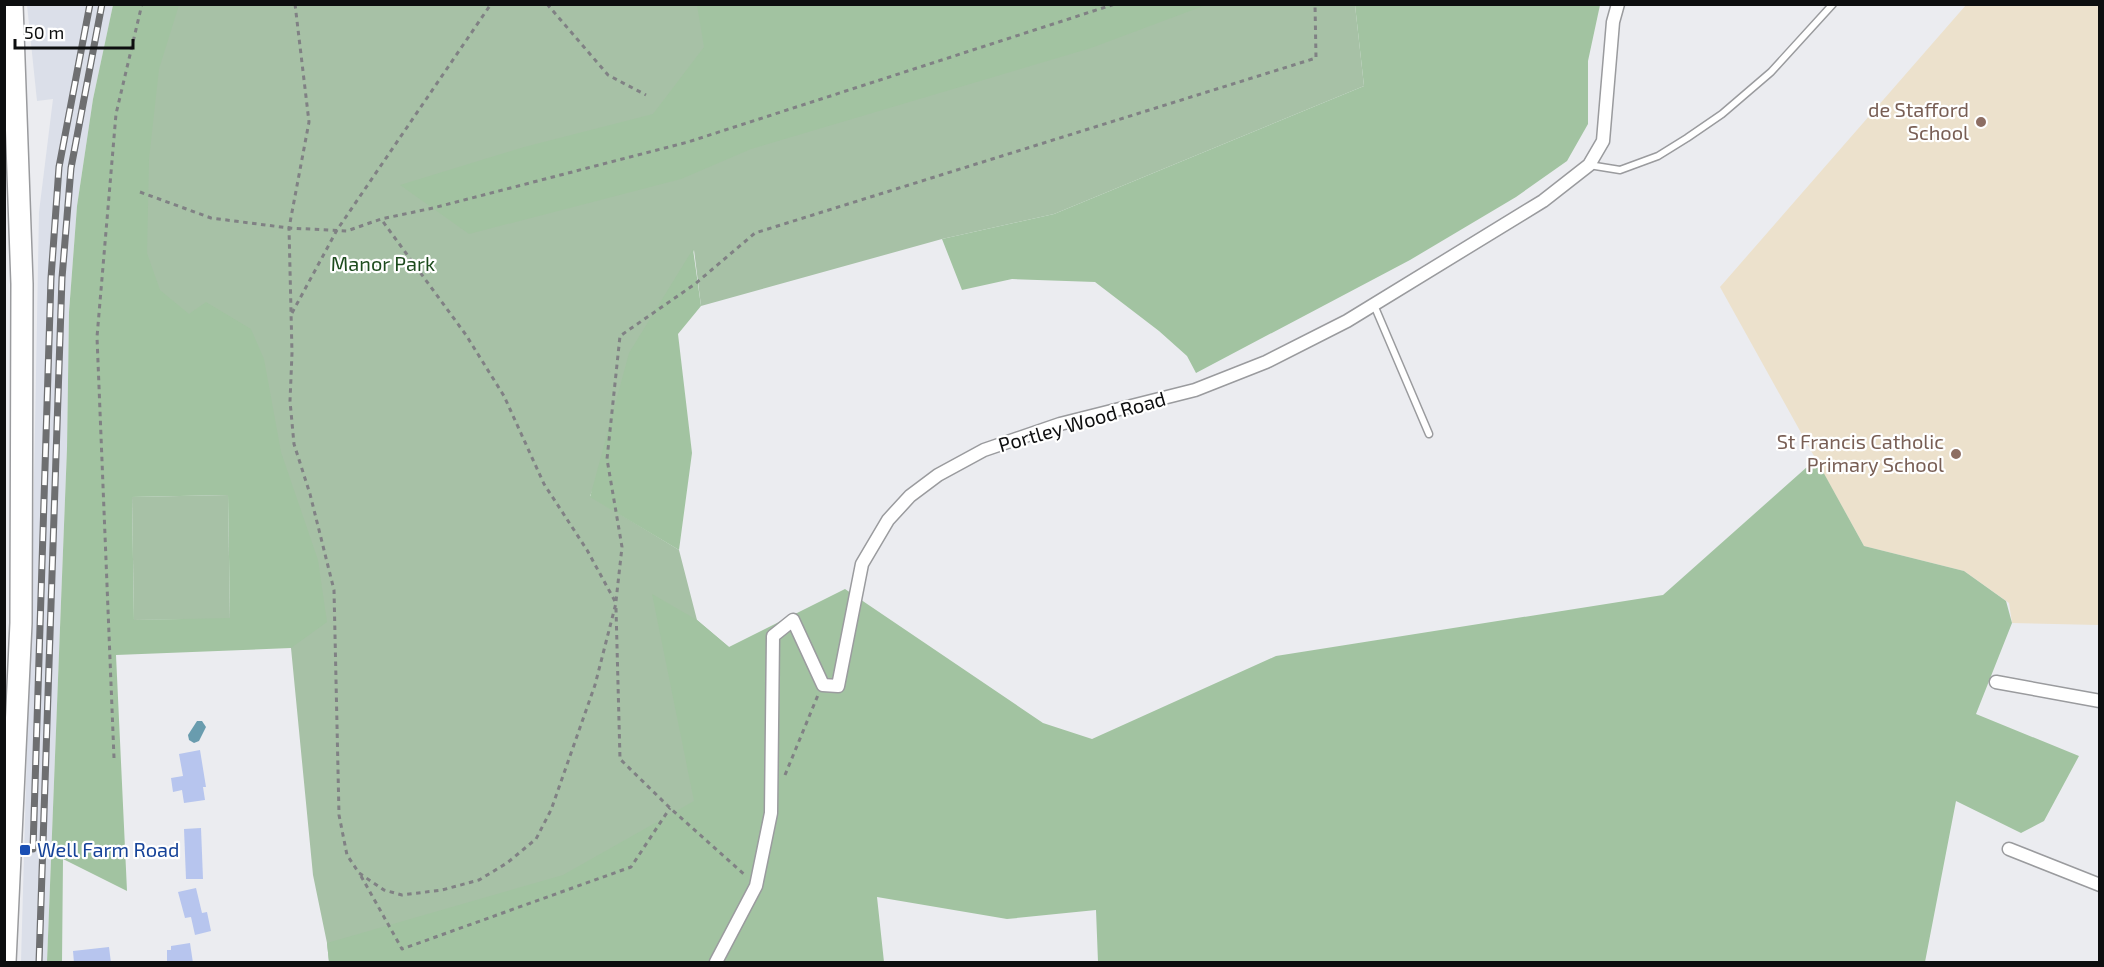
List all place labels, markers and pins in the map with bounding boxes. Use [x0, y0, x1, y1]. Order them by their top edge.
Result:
place label: de Stafford School [1868, 97, 1969, 144]
marker: de Stafford School [1974, 115, 1988, 129]
place label: St Francis Catholic Primary School [1777, 429, 1944, 476]
marker: St Francis Catholic Primary School [1949, 447, 1963, 461]
place label: Well Farm Road [37, 837, 180, 861]
marker: Well Farm Road [18, 843, 32, 857]

